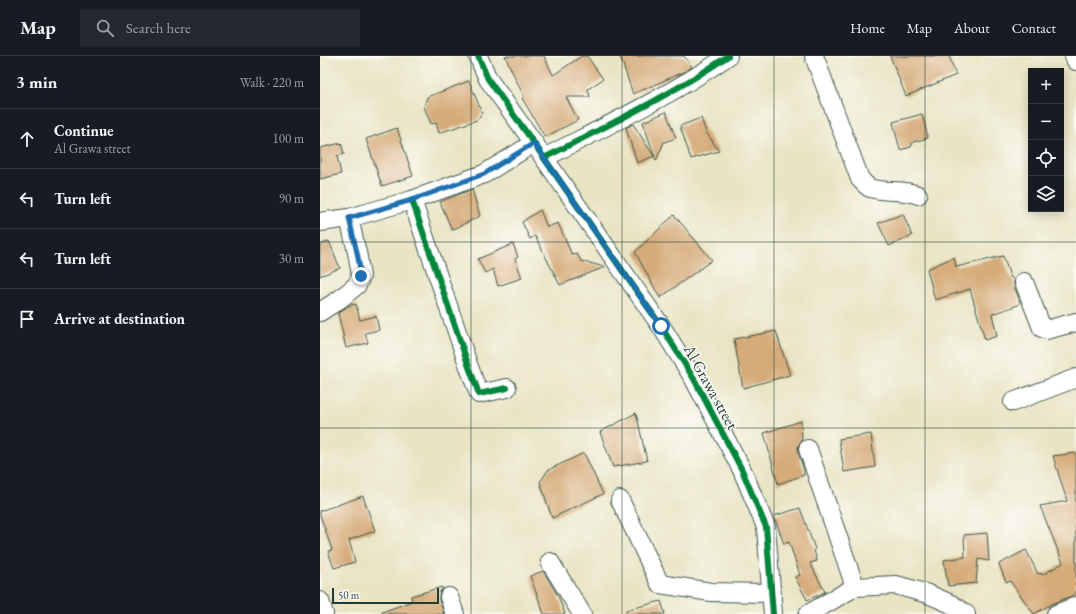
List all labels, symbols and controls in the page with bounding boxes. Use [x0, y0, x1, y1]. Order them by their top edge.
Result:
search box [80, 10, 360, 46]
text: Map [20, 15, 56, 40]
icon: search [94, 17, 116, 39]
text: Search here [126, 18, 191, 37]
text: Home [850, 19, 885, 37]
text: Map [907, 19, 932, 37]
text: About [954, 19, 990, 37]
text: Contact [1012, 19, 1056, 37]
map controls [1028, 68, 1064, 212]
button: + [1028, 68, 1064, 104]
text: 3 min [16, 71, 57, 93]
text: Walk · 220 m [240, 74, 304, 91]
button: − [1028, 104, 1064, 140]
text: Continue [54, 121, 114, 140]
icon: ahead [16, 128, 38, 150]
text: 100 m [273, 130, 304, 147]
text: Al Grawa street [54, 140, 131, 157]
button: locate [1028, 140, 1064, 176]
button: layers [1028, 176, 1064, 212]
icon: left [16, 188, 38, 210]
text: Turn left [54, 189, 111, 208]
text: 90 m [279, 190, 304, 207]
icon: left [16, 248, 38, 270]
text: Turn left [54, 249, 111, 268]
text: 30 m [279, 250, 304, 267]
route end [352, 267, 370, 285]
icon: arrive [16, 308, 38, 330]
text: Arrive at destination [54, 309, 185, 328]
route start [652, 317, 670, 335]
street label: Al Grawa street [678, 340, 743, 433]
scale bar [332, 586, 439, 605]
text: 50 m [338, 588, 359, 602]

